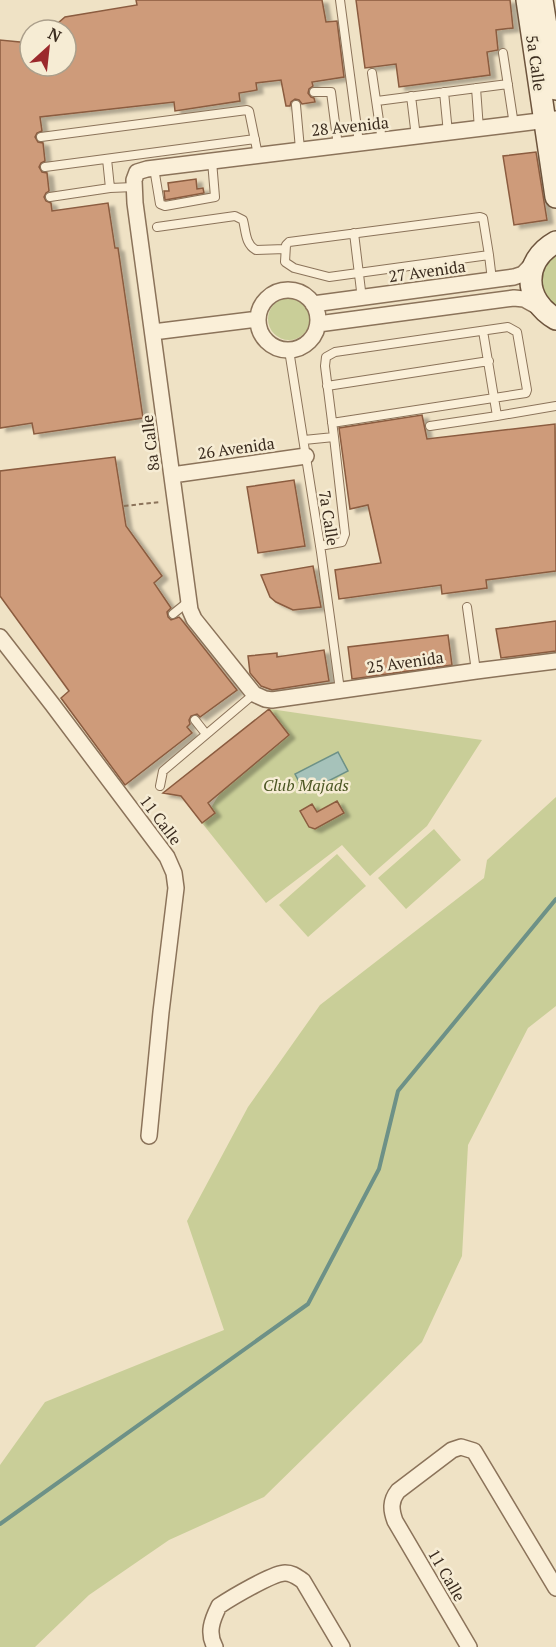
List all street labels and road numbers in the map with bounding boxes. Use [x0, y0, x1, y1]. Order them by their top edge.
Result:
street label: 5a Calle [521, 33, 551, 93]
street label: 28 Avenida [310, 111, 390, 141]
street label: 27 Avenida [387, 255, 467, 287]
street label: 8a Calle [136, 414, 164, 472]
street label: 26 Avenida [196, 432, 276, 464]
street label: 7a Calle [314, 489, 344, 547]
street label: 25 Avenida [365, 646, 445, 678]
street label: 11 Calle [135, 791, 187, 849]
street label: 11 Calle [423, 1545, 471, 1605]

